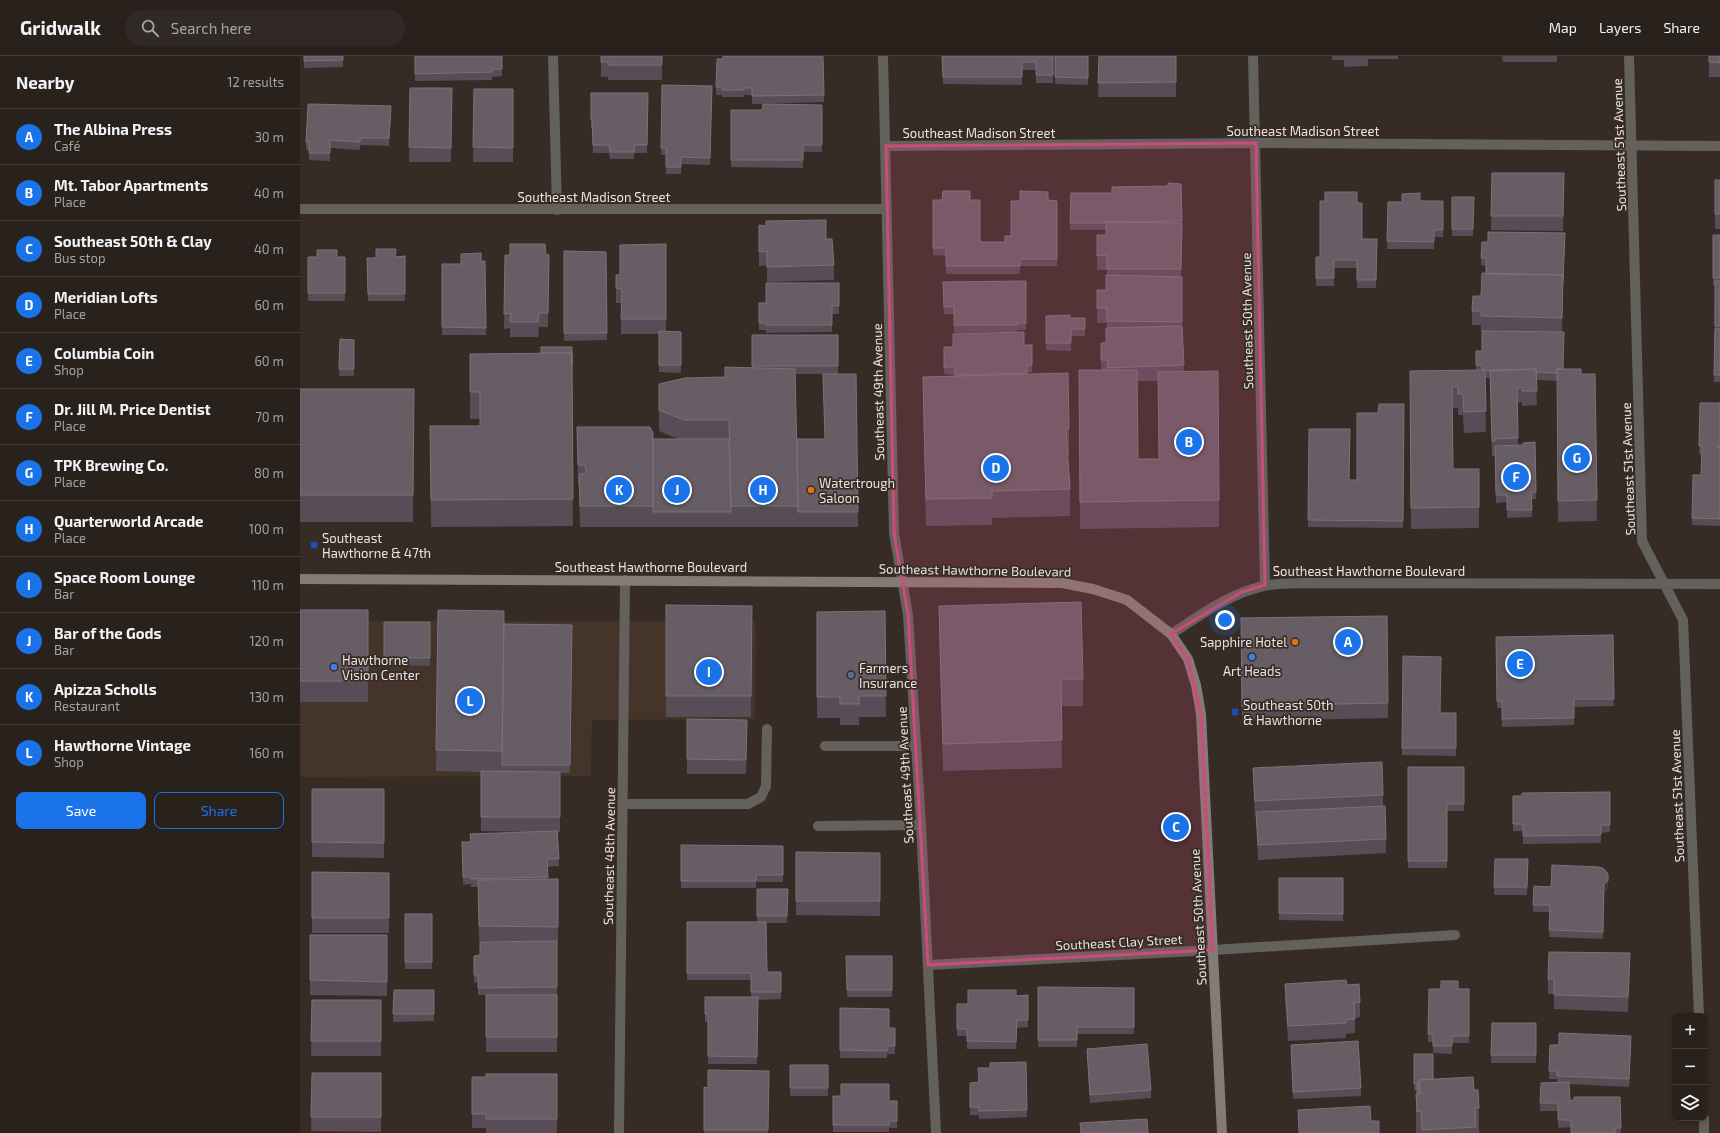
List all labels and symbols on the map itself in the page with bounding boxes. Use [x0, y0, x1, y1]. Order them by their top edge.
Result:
street label: Southeast 51st Avenue [1609, 78, 1629, 212]
street label: Southeast Madison Street [1227, 123, 1380, 139]
street label: Southeast Madison Street [903, 125, 1056, 141]
street label: Southeast Madison Street [518, 189, 671, 205]
street label: Southeast 50th Avenue [1238, 253, 1256, 389]
street label: Southeast 49th Avenue [869, 323, 887, 461]
street label: Southeast 51st Avenue [1618, 402, 1638, 536]
pin: B [1176, 427, 1202, 457]
pin: G [1564, 443, 1590, 473]
pin: D [983, 453, 1009, 483]
pin: F [1503, 462, 1529, 492]
pin: K [606, 475, 632, 505]
pin: J [664, 475, 690, 505]
pin: H [750, 475, 776, 505]
place label: Watertrough Saloon [819, 475, 895, 506]
marker: Watertrough Saloon [806, 485, 816, 495]
place label: Southeast Hawthorne & 47th [322, 530, 431, 561]
marker: Southeast Hawthorne & 47th [309, 540, 319, 550]
street label: Southeast Hawthorne Boulevard [555, 559, 747, 575]
street label: Southeast Hawthorne Boulevard [879, 560, 1071, 580]
street label: Southeast Hawthorne Boulevard [1273, 563, 1465, 579]
your location [1215, 610, 1235, 630]
pin: A [1335, 627, 1361, 657]
place label: Sapphire Hotel [1200, 634, 1287, 650]
marker: Sapphire Hotel [1290, 637, 1300, 647]
pin: E [1507, 649, 1533, 679]
place label: Hawthorne Vision Center [342, 652, 420, 683]
marker: Art Heads [1247, 652, 1257, 662]
pin: I [696, 657, 722, 687]
place label: Farmers Insurance [859, 660, 917, 691]
marker: Hawthorne Vision Center [329, 662, 339, 672]
place label: Art Heads [1223, 663, 1281, 679]
marker: Farmers Insurance [846, 670, 856, 680]
pin: L [457, 686, 483, 716]
place label: Southeast 50th & Hawthorne [1243, 697, 1333, 728]
street label: Southeast 49th Avenue [893, 706, 917, 844]
marker: Southeast 50th & Hawthorne [1230, 707, 1240, 717]
street label: Southeast 51st Avenue [1667, 729, 1687, 863]
street label: Southeast 48th Avenue [600, 787, 618, 925]
pin: C [1163, 812, 1189, 842]
street label: Southeast 50th Avenue [1186, 848, 1210, 986]
street label: Southeast Clay Street [1055, 931, 1183, 953]

